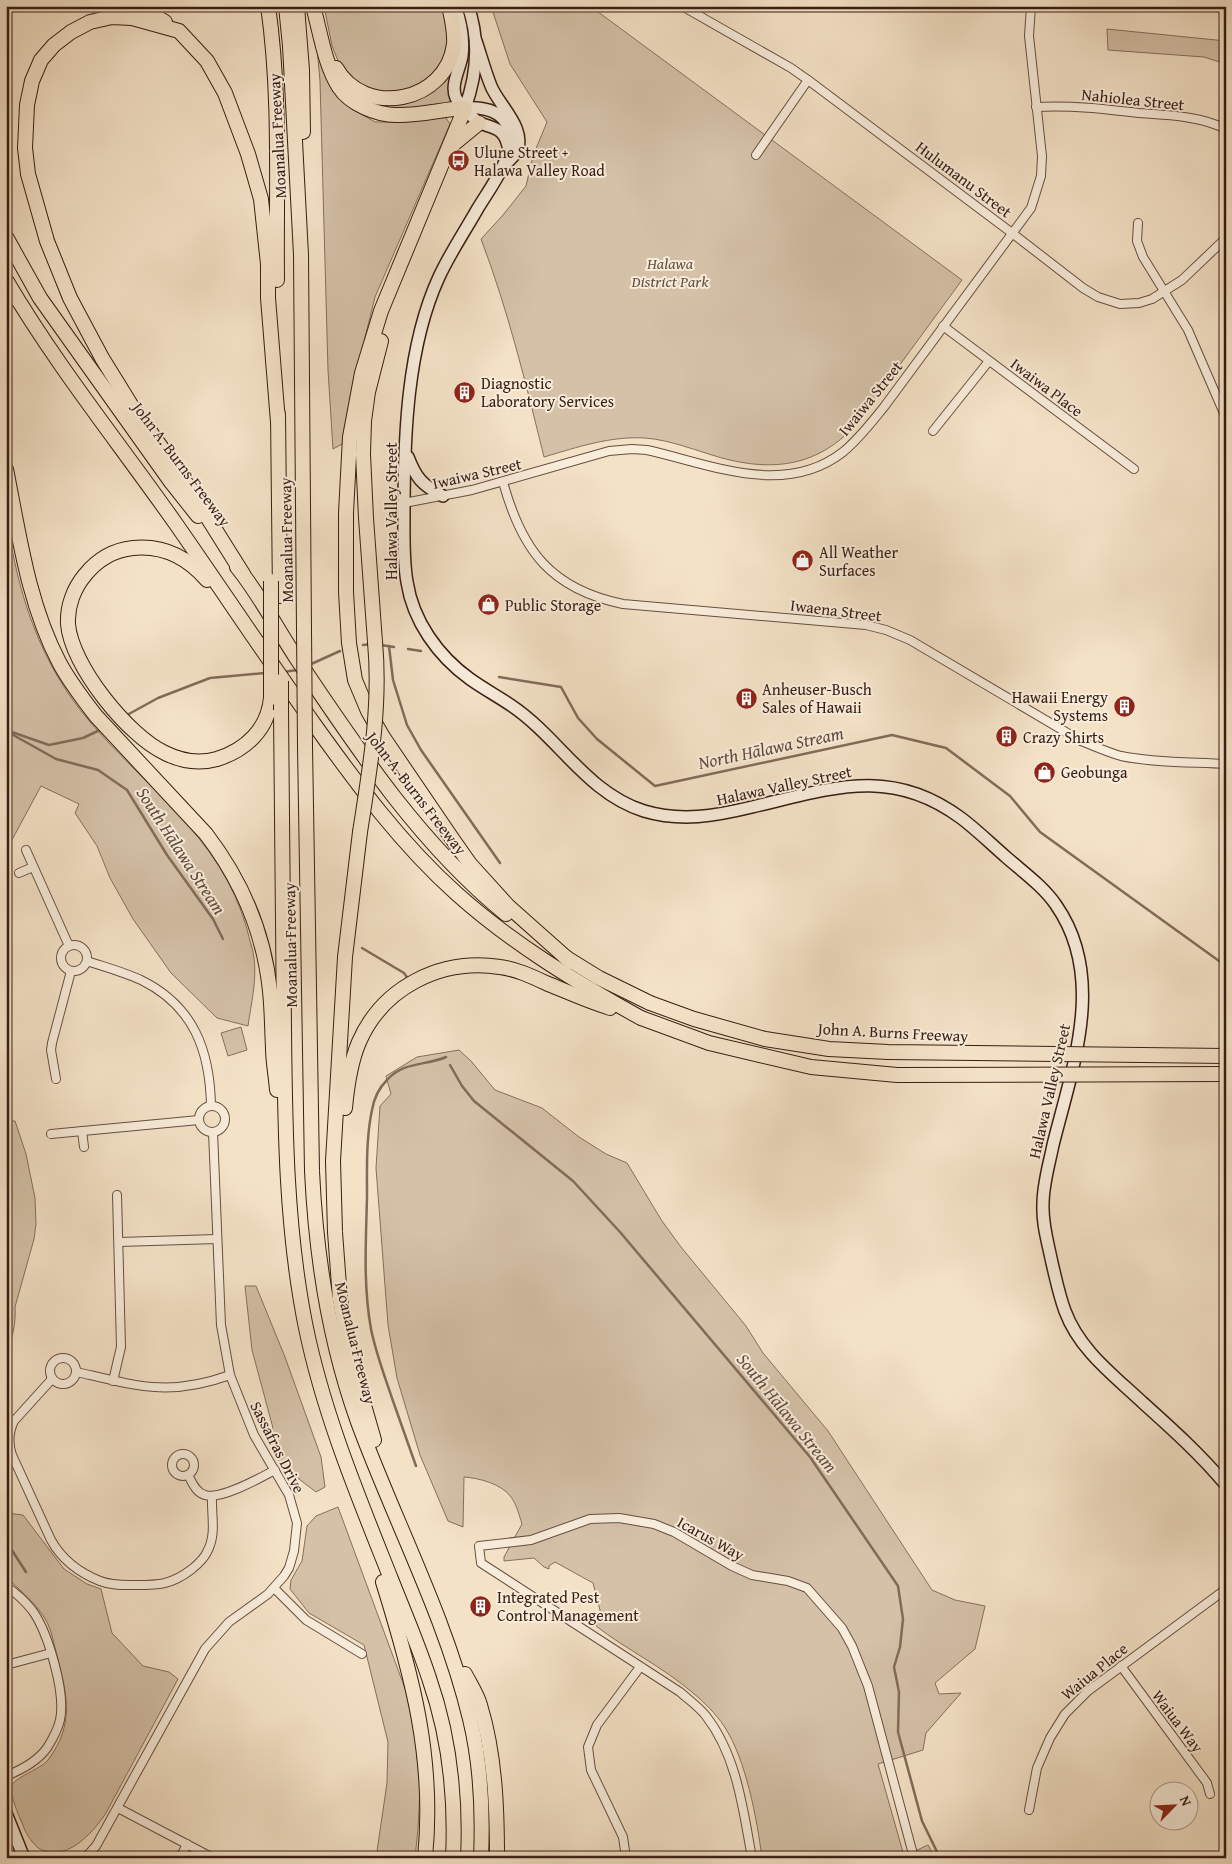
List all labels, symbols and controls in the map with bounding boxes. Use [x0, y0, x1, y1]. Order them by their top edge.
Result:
street label: Moanalua Freeway [262, 73, 292, 199]
street label: Nahiolea Street [1080, 82, 1186, 116]
street label: Hulumanu Street [911, 135, 1017, 223]
place label: Ulune Street + Halawa Valley Road [474, 140, 605, 182]
bus stop icon: Ulune Street + Halawa Valley Road [446, 149, 470, 173]
park label: Halawa District Park [630, 251, 709, 293]
street label: Iwaiwa Place [1006, 352, 1088, 422]
street label: Iwaiwa Street [832, 355, 908, 441]
place label: Diagnostic Laboratory Services [481, 371, 614, 413]
building icon: Diagnostic Laboratory Services [453, 380, 477, 404]
street label: John A. Burns Freeway [126, 395, 237, 531]
street label: Halawa Valley Street [379, 442, 403, 580]
street label: Iwaiwa Street [430, 451, 524, 495]
street label: Moanalua Freeway [273, 477, 299, 603]
place label: All Weather Surfaces [819, 540, 898, 582]
shop icon: All Weather Surfaces [791, 549, 815, 573]
shop icon: Public Storage [477, 593, 501, 617]
place label: Public Storage [505, 593, 601, 617]
street label: Iwaena Street [789, 593, 883, 628]
place label: Anheuser-Busch Sales of Hawaii [762, 677, 872, 719]
place label: Hawaii Energy Systems [1012, 685, 1108, 727]
building icon: Anheuser-Busch Sales of Hawaii [734, 686, 758, 710]
building icon: Hawaii Energy Systems [1112, 694, 1136, 718]
water label: North Hālawa Stream [695, 719, 846, 776]
street label: John A. Burns Freeway [360, 725, 473, 860]
building icon: Crazy Shirts [995, 725, 1019, 749]
place label: Crazy Shirts [1023, 725, 1104, 749]
street label: Halawa Valley Street [714, 759, 854, 811]
shop icon: Geobunga [1033, 760, 1057, 784]
place label: Geobunga [1061, 760, 1128, 784]
water label: South Hālawa Stream [130, 781, 233, 920]
street label: Moanalua Freeway [277, 882, 303, 1008]
street label: John A. Burns Freeway [815, 1016, 969, 1048]
street label: Halawa Valley Street [1022, 1021, 1076, 1161]
street label: Moanalua Freeway [329, 1279, 383, 1407]
water label: South Hālawa Stream [730, 1347, 844, 1479]
street label: Sassafras Drive [244, 1397, 312, 1497]
street label: Icarus Way [673, 1510, 749, 1566]
place label: Integrated Pest Control Management [497, 1585, 639, 1627]
building icon: Integrated Pest Control Management [469, 1594, 493, 1618]
street label: Waiua Place [1055, 1636, 1133, 1706]
street label: Waiua Way [1146, 1685, 1210, 1758]
north arrow [1150, 1782, 1200, 1832]
text: N [1175, 1792, 1197, 1810]

